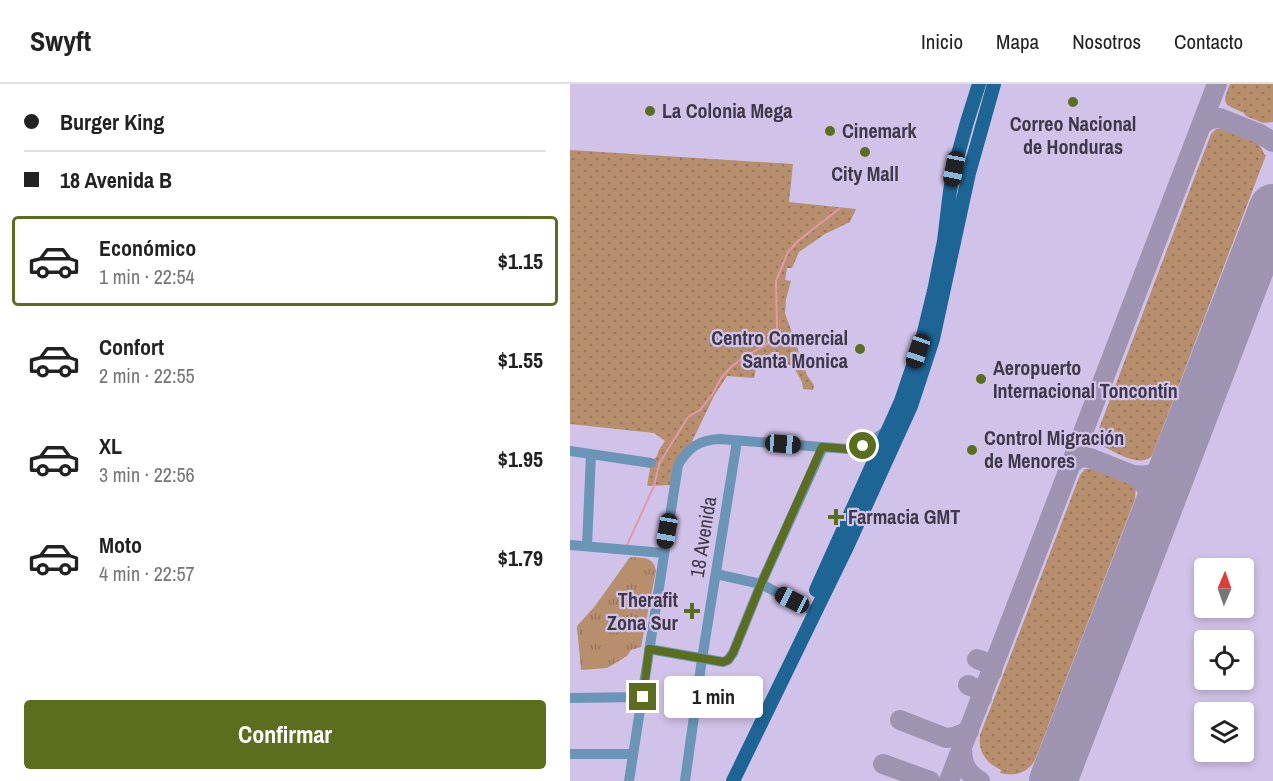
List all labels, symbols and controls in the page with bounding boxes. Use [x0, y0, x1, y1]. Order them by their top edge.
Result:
text: Swyft [30, 22, 91, 60]
text: Inicio [921, 27, 963, 56]
text: Mapa [996, 27, 1039, 56]
text: Nosotros [1072, 27, 1141, 56]
text: Contacto [1174, 27, 1243, 56]
marker: Correo Nacional de Honduras [1066, 95, 1080, 109]
place label: La Colonia Mega [662, 97, 792, 124]
marker: La Colonia Mega [643, 104, 657, 118]
text: Burger King [60, 107, 164, 137]
place label: Correo Nacional de Honduras [1010, 110, 1136, 160]
place label: Cinemark [842, 117, 918, 144]
marker: Cinemark [823, 124, 837, 138]
marker: City Mall [858, 145, 872, 159]
car [942, 150, 966, 188]
place label: City Mall [831, 160, 899, 187]
text: 18 Avenida B [60, 165, 172, 195]
text: Económico [99, 233, 196, 263]
icon: car [27, 234, 81, 288]
text: $1.15 [498, 246, 543, 276]
text: 1 min · 22:54 [99, 263, 195, 290]
place label: Centro Comercial Santa Monica [711, 324, 848, 374]
car [904, 331, 932, 371]
text: Confort [99, 332, 164, 362]
icon: car [27, 333, 81, 387]
marker: Centro Comercial Santa Monica [853, 342, 867, 356]
text: $1.55 [498, 345, 543, 375]
place label: Aeropuerto Internacional Toncontín [993, 354, 1178, 404]
text: 2 min · 22:55 [99, 362, 195, 389]
marker: Aeropuerto Internacional Toncontín [974, 372, 988, 386]
place label: Control Migración de Menores [984, 424, 1124, 474]
text: XL [99, 431, 122, 461]
icon: car [27, 432, 81, 486]
route start [849, 432, 876, 459]
car [764, 434, 802, 454]
marker: Control Migración de Menores [965, 443, 979, 457]
text: $1.95 [498, 444, 543, 474]
text: 3 min · 22:56 [99, 461, 195, 488]
street label: 18 Avenida [683, 494, 722, 579]
place label: Farmacia GMT [848, 503, 960, 530]
marker: Farmacia GMT [829, 510, 843, 524]
car [655, 512, 679, 550]
text: Moto [99, 530, 142, 560]
icon: car [27, 531, 81, 585]
text: $1.79 [498, 543, 543, 573]
north arrow [1194, 558, 1254, 618]
map controls [1194, 558, 1254, 762]
text: 4 min · 22:57 [99, 560, 195, 587]
car [772, 584, 812, 616]
place label: Therafit Zona Sur [607, 586, 679, 636]
marker: Therafit Zona Sur [683, 602, 701, 620]
button: locate [1194, 630, 1254, 690]
callout: 1 min [664, 676, 763, 718]
route end [629, 683, 656, 710]
text: 1 min [692, 683, 735, 710]
button: Confirmar [24, 700, 546, 769]
button: layers [1194, 702, 1254, 762]

